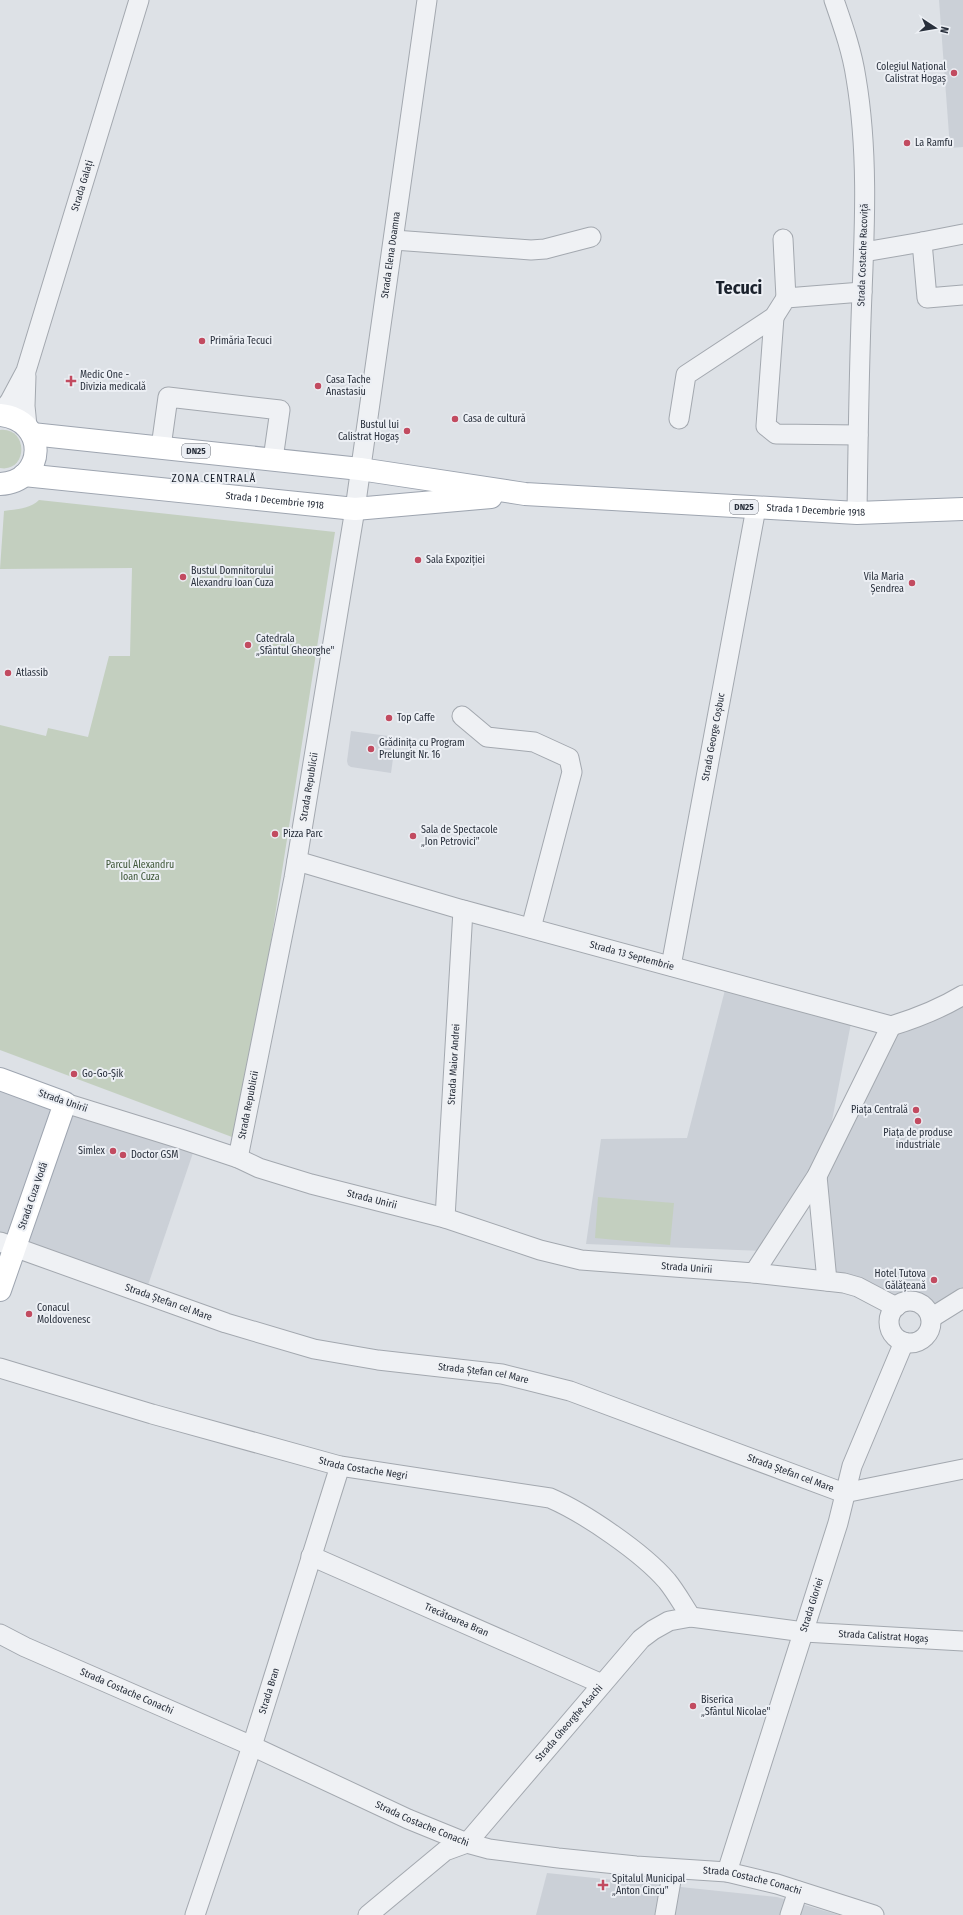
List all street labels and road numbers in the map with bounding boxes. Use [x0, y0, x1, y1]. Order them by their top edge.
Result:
street label: Strada Galați [69, 159, 96, 213]
street label: Strada Costache Racoviță [855, 203, 871, 307]
street label: Strada Elena Doamna [379, 211, 403, 299]
road number: DN25 [182, 444, 210, 458]
street label: Strada 1 Decembrie 1918 [225, 490, 325, 512]
road number: DN25 [730, 500, 758, 514]
street label: Strada 1 Decembrie 1918 [766, 502, 865, 519]
street label: Strada George Coșbuc [699, 691, 728, 782]
street label: Strada Republicii [297, 751, 321, 822]
street label: Strada 13 Septembrie [588, 939, 675, 973]
street label: Strada Maior Andrei [446, 1023, 462, 1105]
street label: Strada Republicii [236, 1070, 261, 1140]
street label: Strada Unirii [37, 1087, 89, 1115]
street label: Strada Cuza Vodă [16, 1161, 50, 1231]
street label: Strada Unirii [346, 1187, 398, 1212]
street label: Strada Unirii [661, 1260, 713, 1276]
street label: Strada Ștefan cel Mare [123, 1281, 214, 1324]
street label: Strada Ștefan cel Mare [437, 1361, 530, 1386]
street label: Strada Ștefan cel Mare [746, 1451, 836, 1495]
street label: Strada Costache Negri [317, 1454, 408, 1482]
street label: Strada Gloriei [798, 1577, 826, 1634]
street label: Trecătoarea Bran [423, 1601, 491, 1639]
street label: Strada Calistrat Hogaș [838, 1628, 929, 1645]
street label: Strada Costache Conachi [78, 1666, 175, 1717]
street label: Strada Bran [256, 1666, 282, 1716]
street label: Strada Gheorghe Asachi [533, 1682, 605, 1764]
street label: Strada Costache Conachi [373, 1799, 470, 1849]
street label: Strada Costache Conachi [702, 1864, 803, 1897]

